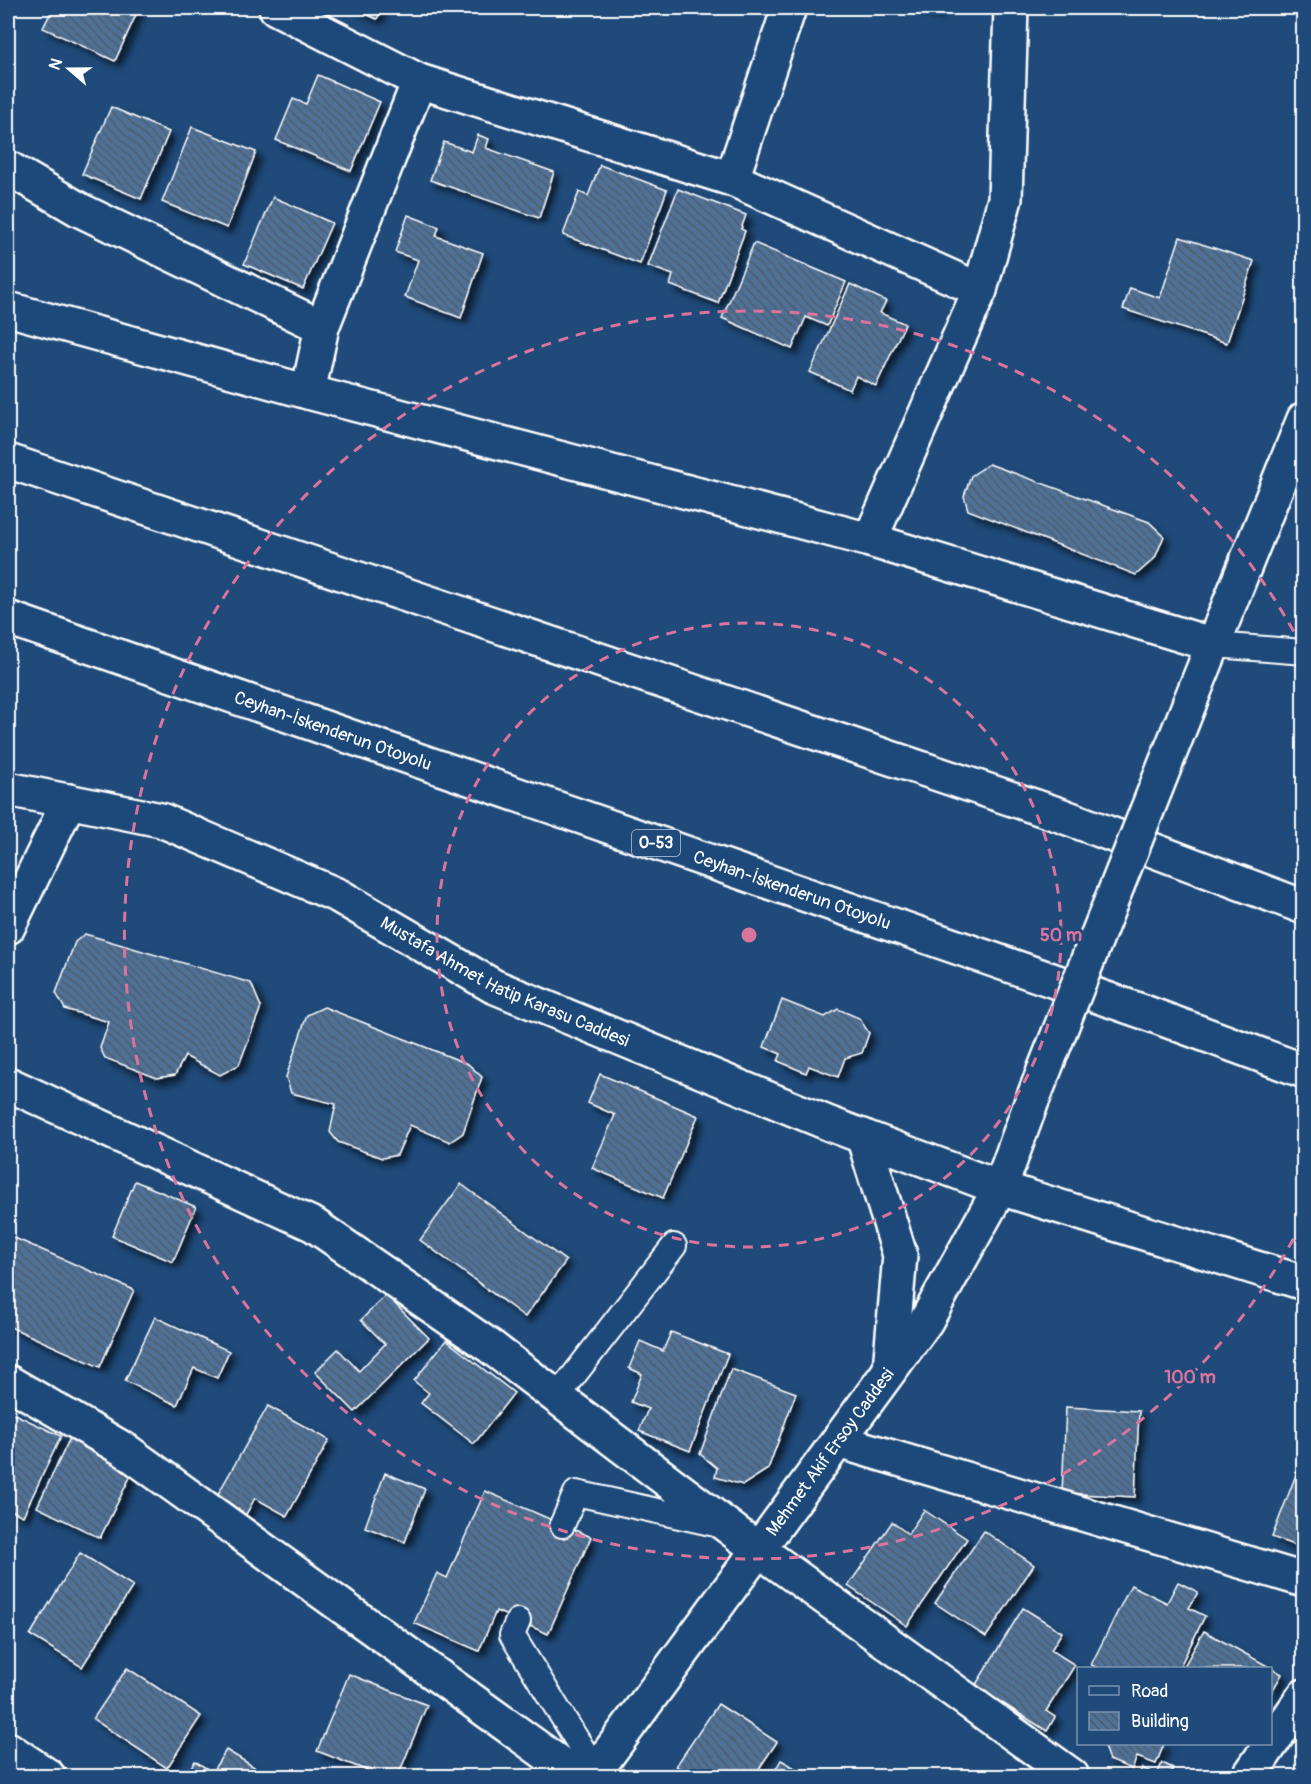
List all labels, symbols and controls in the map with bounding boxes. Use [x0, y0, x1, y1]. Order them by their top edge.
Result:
north arrow [39, 39, 99, 99]
text: N [45, 56, 67, 73]
street label: Ceyhan-İskenderun Otoyolu [231, 686, 435, 776]
road number: O-53 [632, 830, 680, 856]
street label: Ceyhan-İskenderun Otoyolu [690, 845, 894, 935]
street label: Mustafa Ahmet Hatip Karasu Caddesi [376, 911, 633, 1052]
text: 50 m [1040, 924, 1082, 947]
centre of rings [739, 925, 759, 945]
street label: Mehmet Akif Ersoy Caddesi [761, 1363, 899, 1540]
text: 100 m [1164, 1366, 1216, 1389]
legend [1077, 1667, 1272, 1745]
text: Road [1131, 1680, 1168, 1703]
text: Building [1131, 1710, 1189, 1733]

